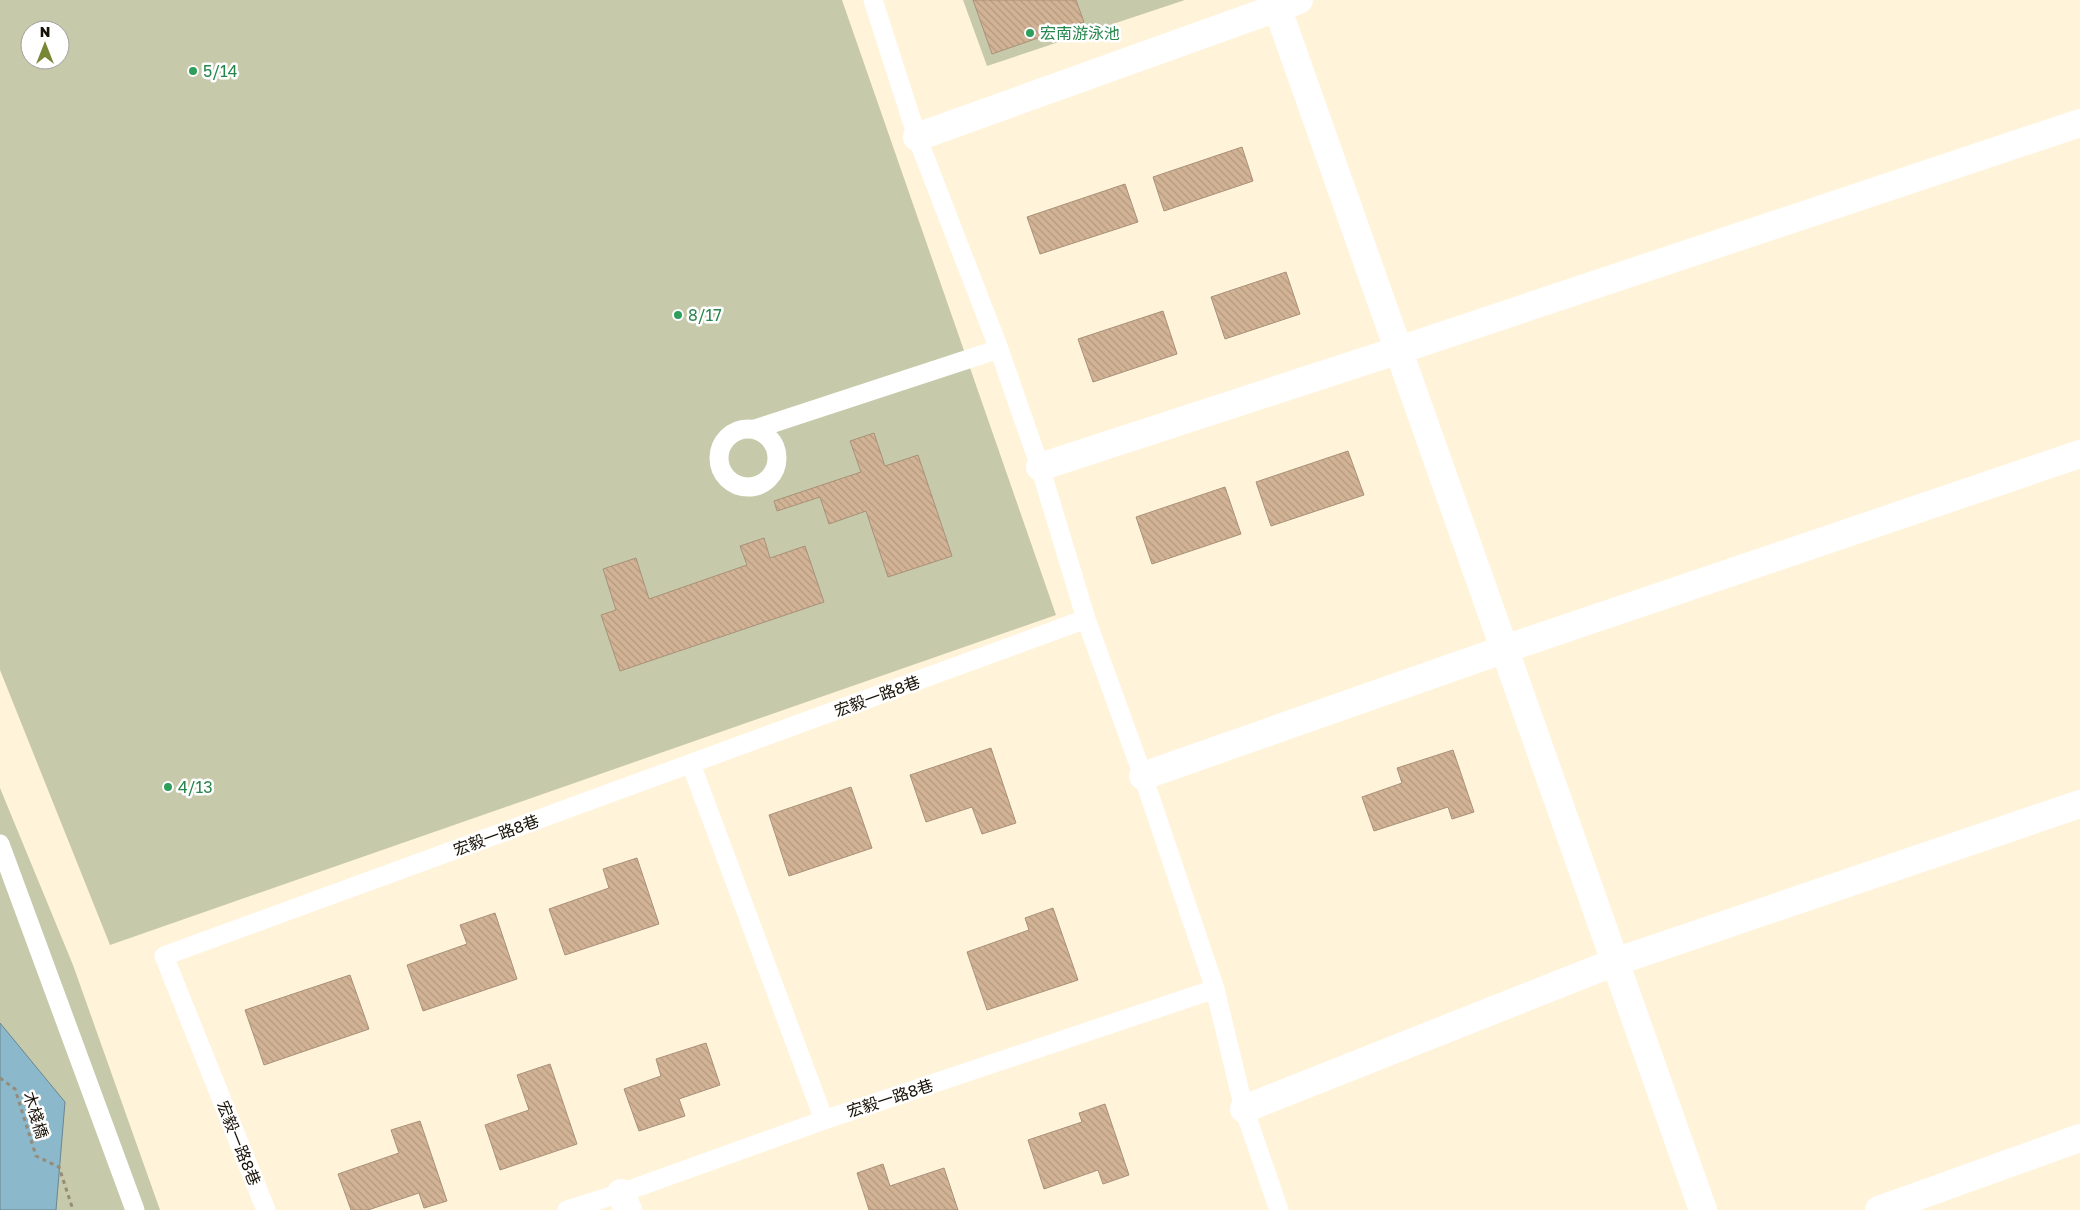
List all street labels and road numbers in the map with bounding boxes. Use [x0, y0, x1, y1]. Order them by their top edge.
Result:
street label: 宏毅一路8巷 [831, 671, 923, 721]
street label: 宏毅一路8巷 [450, 810, 542, 860]
street label: 宏毅一路8巷 [844, 1075, 936, 1121]
street label: 木棧橋 [19, 1089, 53, 1141]
street label: 宏毅一路8巷 [213, 1098, 265, 1188]

